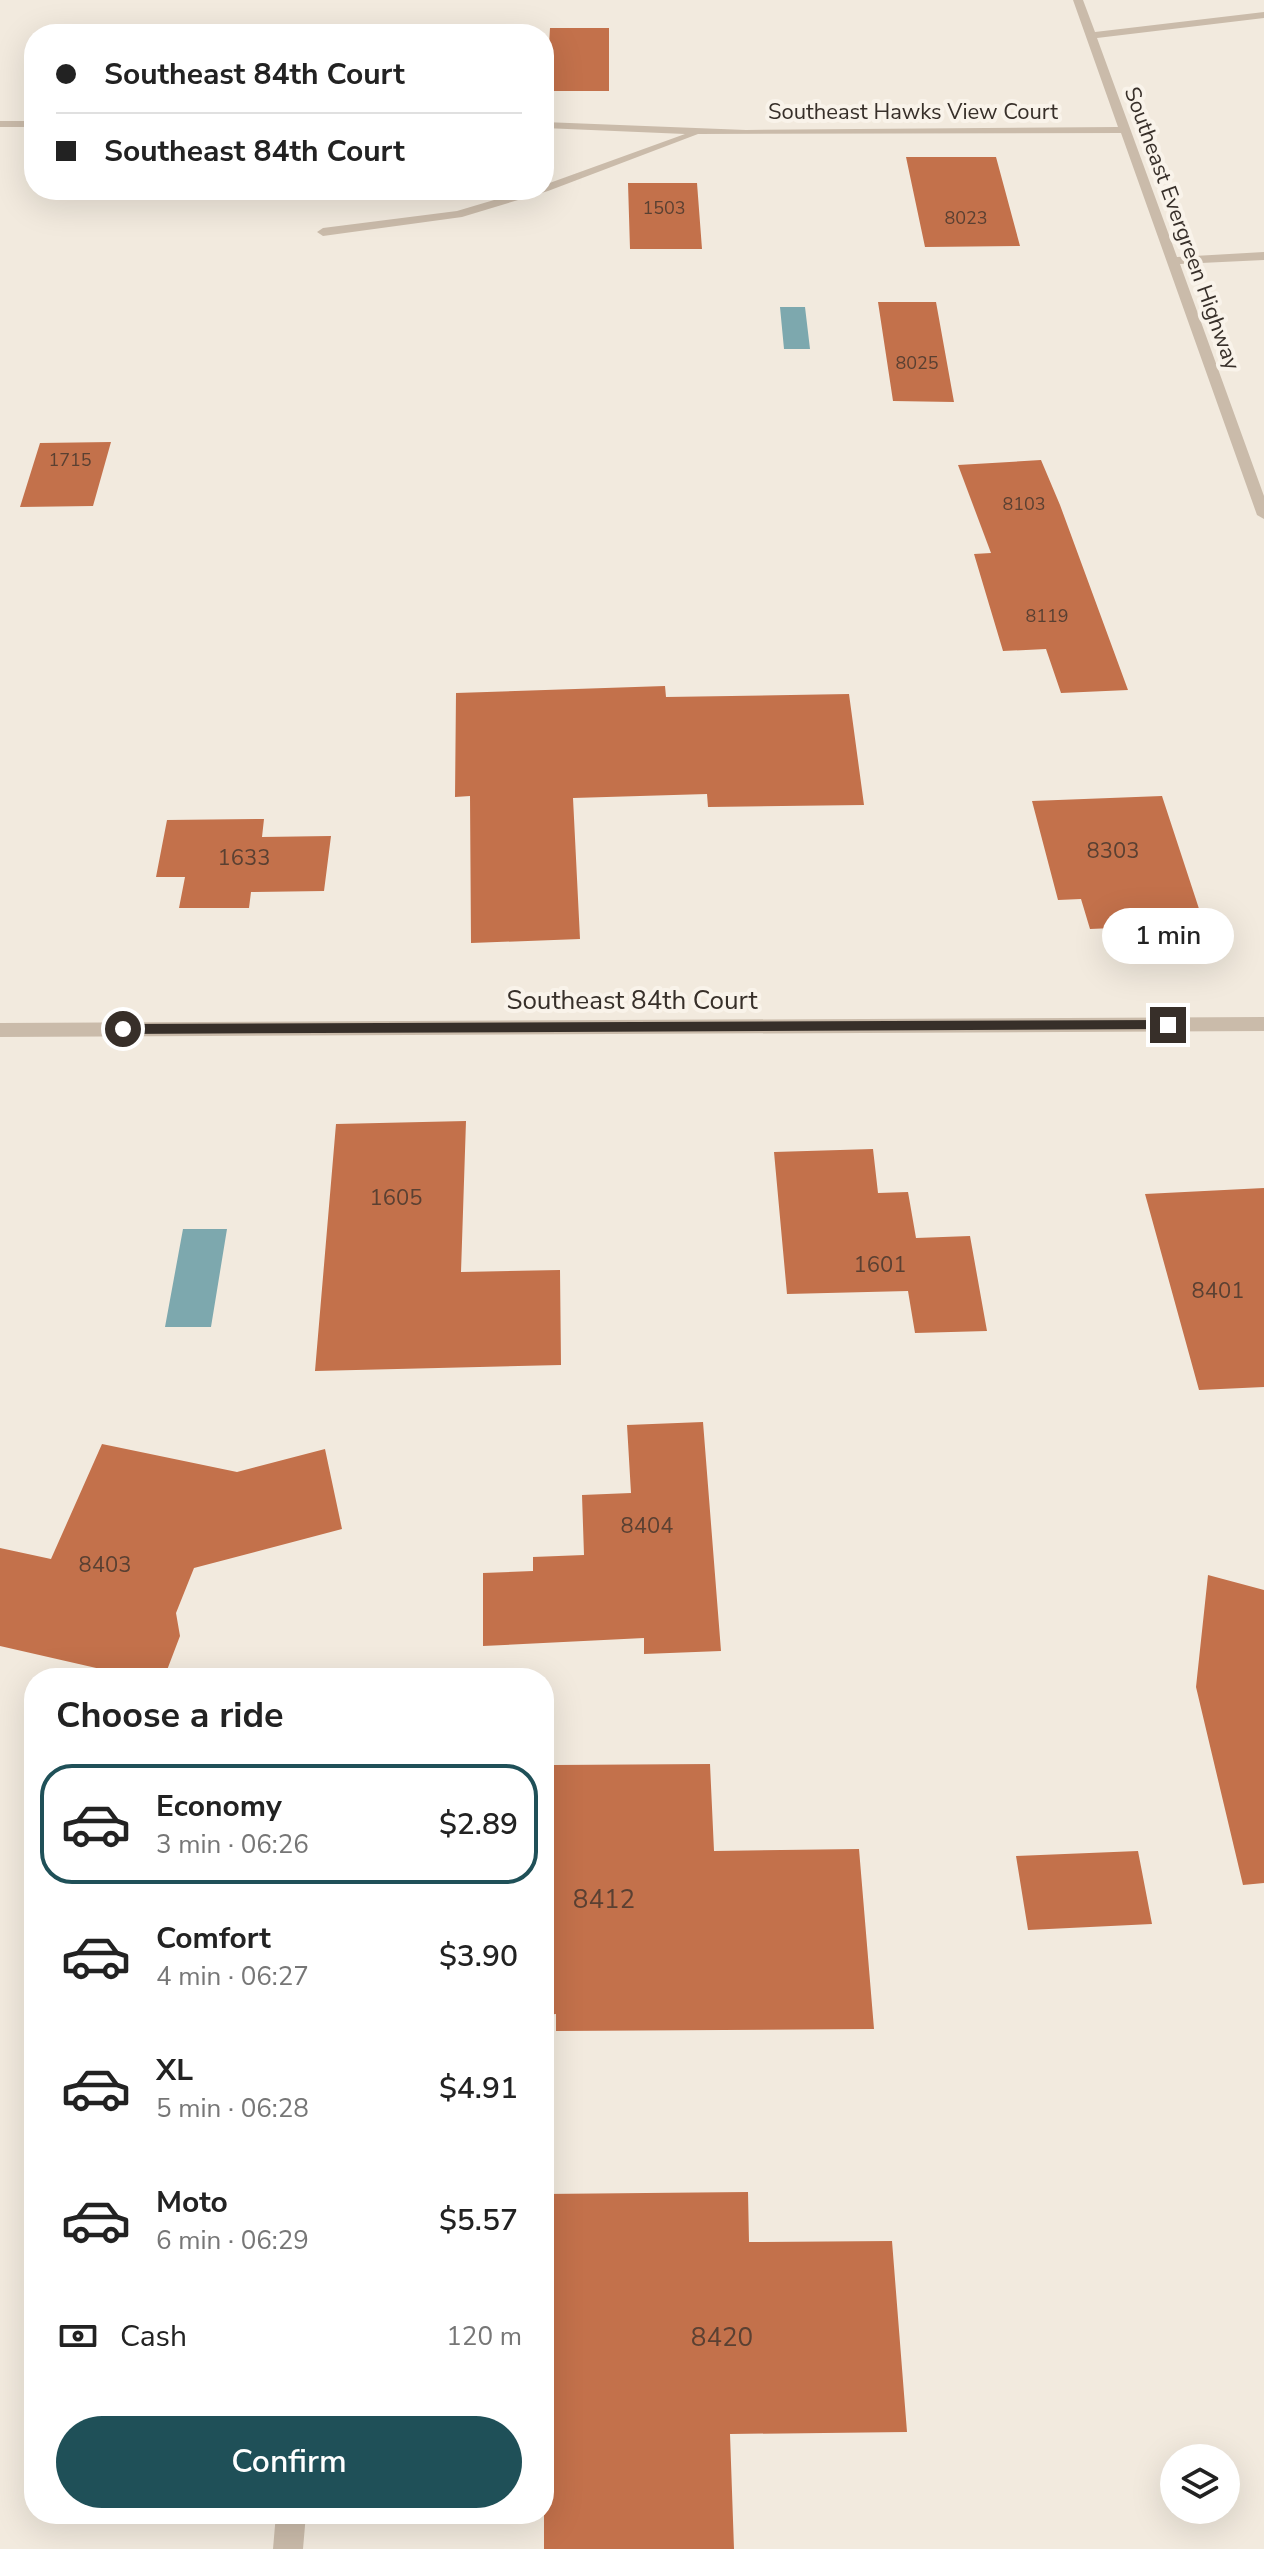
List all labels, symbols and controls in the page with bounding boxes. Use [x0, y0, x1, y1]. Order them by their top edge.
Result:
text: Southeast 84th Court [104, 54, 405, 95]
street label: Southeast Evergreen Highway [1117, 83, 1248, 375]
street label: Southeast Hawks View Court [768, 97, 1058, 127]
text: Southeast 84th Court [104, 131, 405, 172]
house number: 1503 [642, 196, 686, 220]
house number: 8023 [944, 206, 988, 230]
house number: 8025 [895, 351, 939, 375]
house number: 1715 [48, 448, 92, 472]
house number: 8103 [1002, 492, 1046, 516]
house number: 8119 [1025, 604, 1069, 628]
house number: 8303 [1087, 836, 1139, 866]
house number: 1633 [218, 843, 270, 873]
callout: 1 min [1102, 909, 1234, 965]
text: 1 min [1135, 918, 1201, 953]
street label: Southeast 84th Court [506, 983, 758, 1018]
route end [1150, 1007, 1186, 1043]
route start [105, 1011, 141, 1047]
house number: 1605 [370, 1183, 422, 1213]
house number: 1601 [854, 1250, 906, 1280]
house number: 8401 [1192, 1276, 1244, 1306]
house number: 8404 [621, 1511, 673, 1541]
house number: 8403 [79, 1550, 131, 1580]
text: Choose a ride [56, 1691, 284, 1740]
text: Economy [156, 1786, 282, 1827]
icon: car [60, 1788, 132, 1860]
text: $2.89 [439, 1804, 518, 1845]
text: 3 min · 06:26 [156, 1827, 309, 1862]
house number: 8412 [573, 1882, 635, 1917]
text: Comfort [156, 1918, 271, 1959]
icon: car [60, 1920, 132, 1992]
text: $3.90 [439, 1936, 518, 1977]
text: 4 min · 06:27 [156, 1959, 309, 1994]
text: XL [156, 2050, 193, 2091]
icon: car [60, 2052, 132, 2124]
text: $4.91 [439, 2068, 518, 2109]
text: 5 min · 06:28 [156, 2091, 309, 2126]
text: Moto [156, 2182, 228, 2223]
icon: car [60, 2184, 132, 2256]
text: $5.57 [439, 2200, 518, 2241]
text: 6 min · 06:29 [156, 2223, 309, 2258]
icon: cash [56, 2314, 100, 2358]
text: Cash [120, 2316, 187, 2357]
text: 120 m [446, 2319, 522, 2354]
house number: 8420 [691, 2320, 753, 2355]
button: Confirm [56, 2416, 522, 2508]
map controls [1160, 2444, 1240, 2524]
button: layers [1160, 2444, 1240, 2524]

